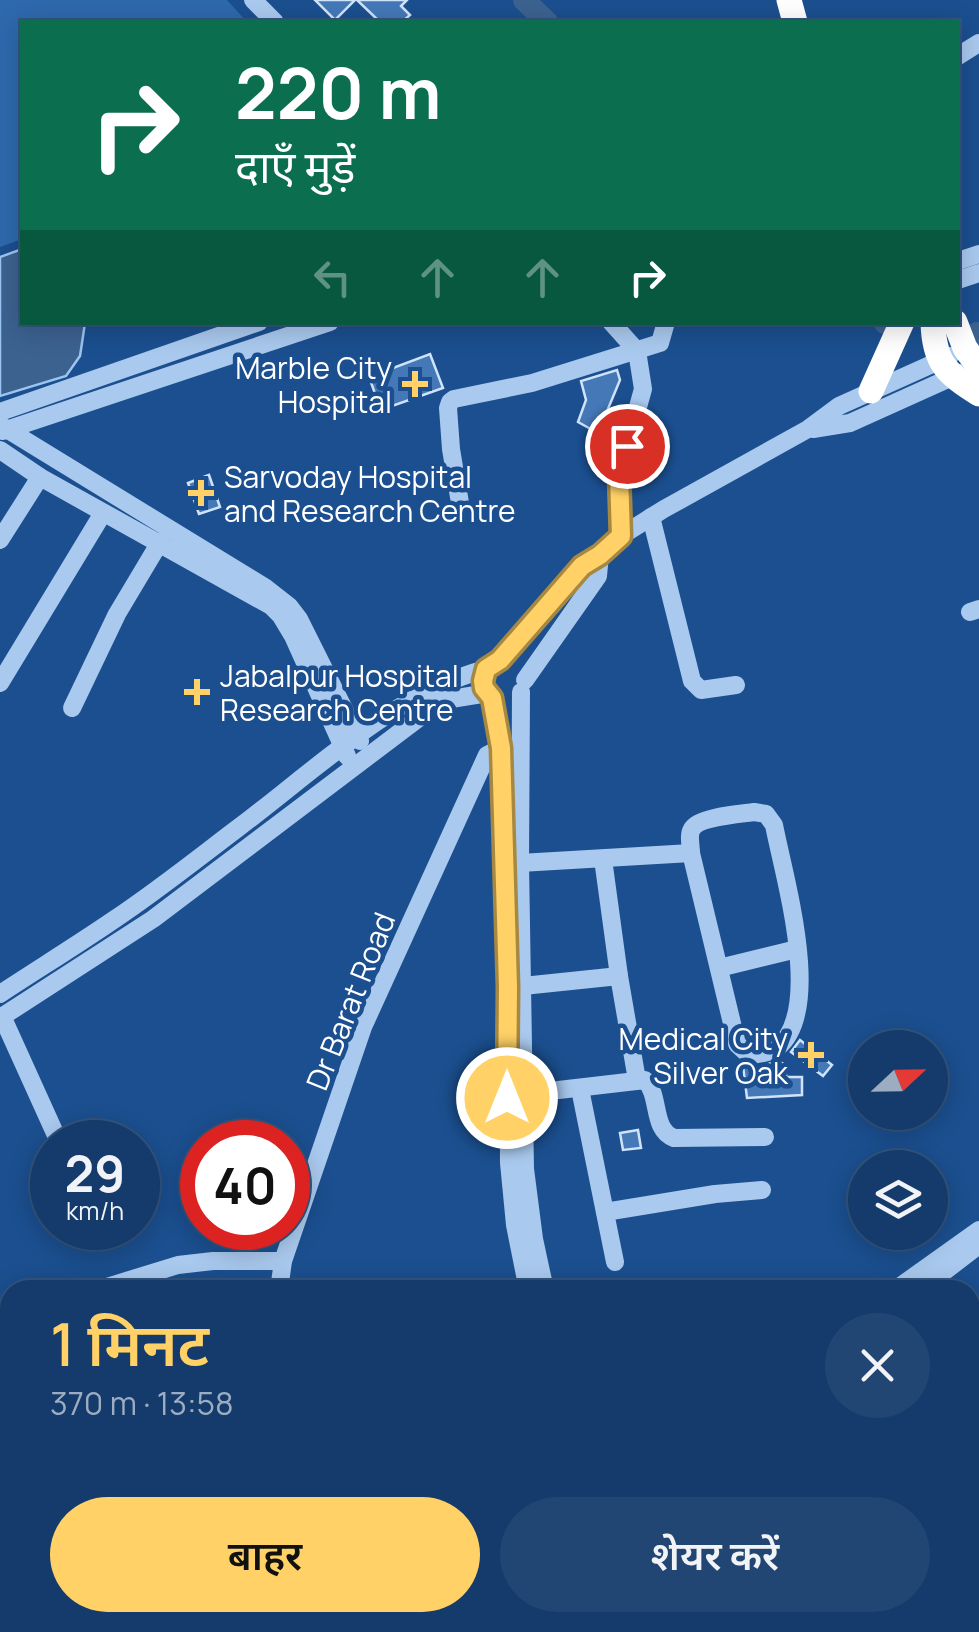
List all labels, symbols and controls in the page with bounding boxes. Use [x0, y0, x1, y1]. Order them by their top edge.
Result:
text: 220 m [235, 44, 441, 140]
icon: right [70, 60, 200, 190]
text: दाएँ मुड़ें [235, 135, 355, 197]
icon: left [305, 250, 360, 305]
icon: ahead [410, 250, 465, 305]
icon: ahead [515, 250, 570, 305]
icon: right [620, 250, 675, 305]
place label: Marble City Hospital [235, 347, 392, 422]
marker: Marble City Hospital [402, 371, 428, 397]
pin [585, 404, 670, 489]
icon: arrive [600, 419, 655, 474]
place label: Sarvoday Hospital and Research Centre [224, 456, 516, 531]
marker: Sarvoday Hospital and Research Centre [188, 480, 214, 506]
place label: Jabalpur Hospital Research Centre [220, 655, 459, 730]
marker: Jabalpur Hospital Research Centre [184, 679, 210, 705]
street label: Dr Barat Road [296, 906, 404, 1096]
place label: Medical City Silver Oak [618, 1018, 789, 1093]
north arrow [848, 1030, 948, 1130]
map controls [848, 1030, 948, 1250]
marker: Medical City Silver Oak [798, 1042, 824, 1068]
position arrow [455, 1046, 559, 1150]
speed limit sign: 40 [180, 1120, 310, 1250]
text: 29 [65, 1139, 125, 1207]
button: layers [848, 1150, 948, 1250]
text: km/h [66, 1193, 124, 1228]
text: 1 मिनट [50, 1302, 209, 1384]
button: close [825, 1313, 930, 1418]
text: 370 m · 13:58 [50, 1381, 234, 1425]
button: बाहर [50, 1497, 480, 1612]
button: शेयर करें [500, 1497, 930, 1612]

